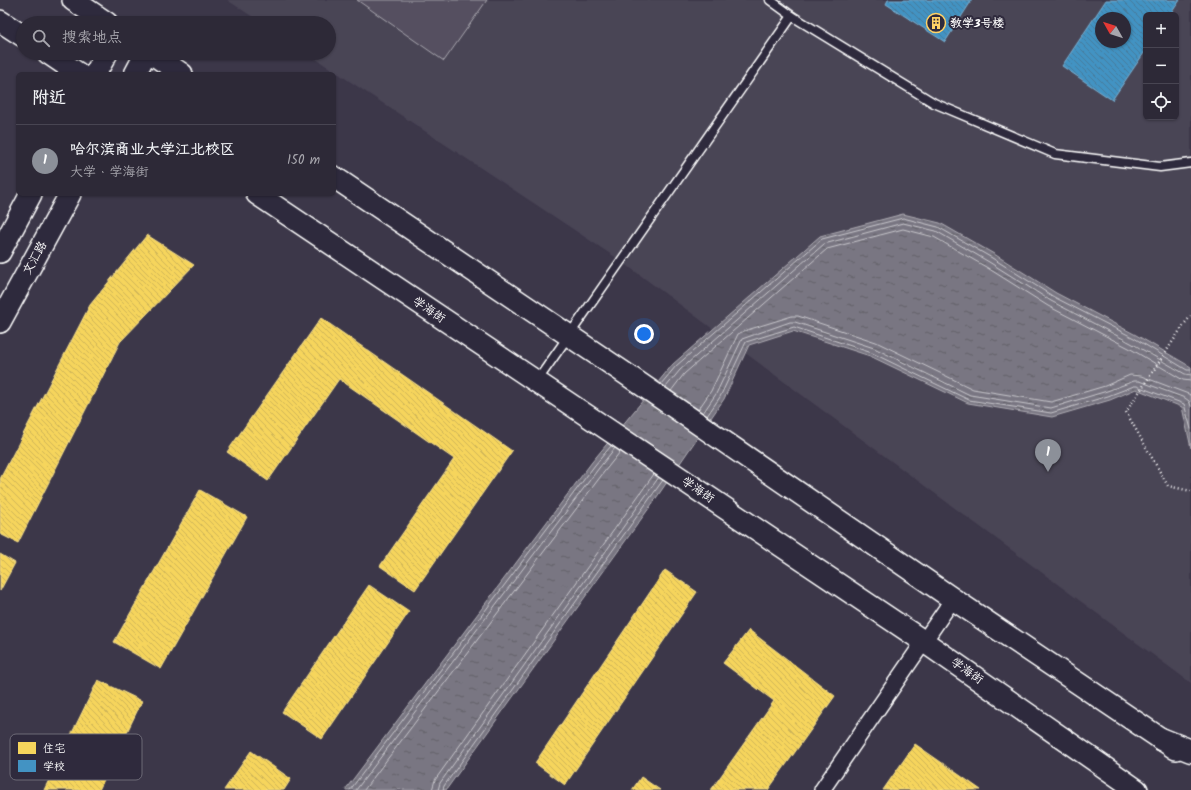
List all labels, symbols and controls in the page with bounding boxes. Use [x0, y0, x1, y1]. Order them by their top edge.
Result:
building icon: 教学3号楼 [925, 12, 947, 34]
north arrow [1095, 12, 1131, 48]
map controls [1143, 12, 1179, 120]
button: + [1143, 12, 1179, 48]
place label: 教学3号楼 [950, 14, 1005, 33]
search box [16, 16, 336, 60]
text: 搜索地点 [62, 26, 122, 50]
icon: search [30, 27, 52, 49]
button: − [1143, 48, 1179, 84]
button: locate [1143, 84, 1179, 120]
text: 附近 [32, 85, 66, 112]
text: 哈尔滨商业大学江北校区 [70, 138, 235, 162]
text: 1 [43, 150, 47, 171]
text: 150 m [287, 150, 320, 171]
text: 大学 · 学海街 [70, 162, 149, 183]
street label: 文汇路 [18, 238, 52, 278]
street label: 学海街 [409, 292, 449, 328]
your location [634, 324, 654, 344]
pin: 1 [1035, 439, 1061, 472]
street label: 学海街 [678, 472, 718, 508]
street label: 学海街 [947, 653, 987, 689]
legend [10, 734, 142, 780]
text: 住宅 [43, 740, 65, 758]
text: 学校 [43, 758, 65, 776]

